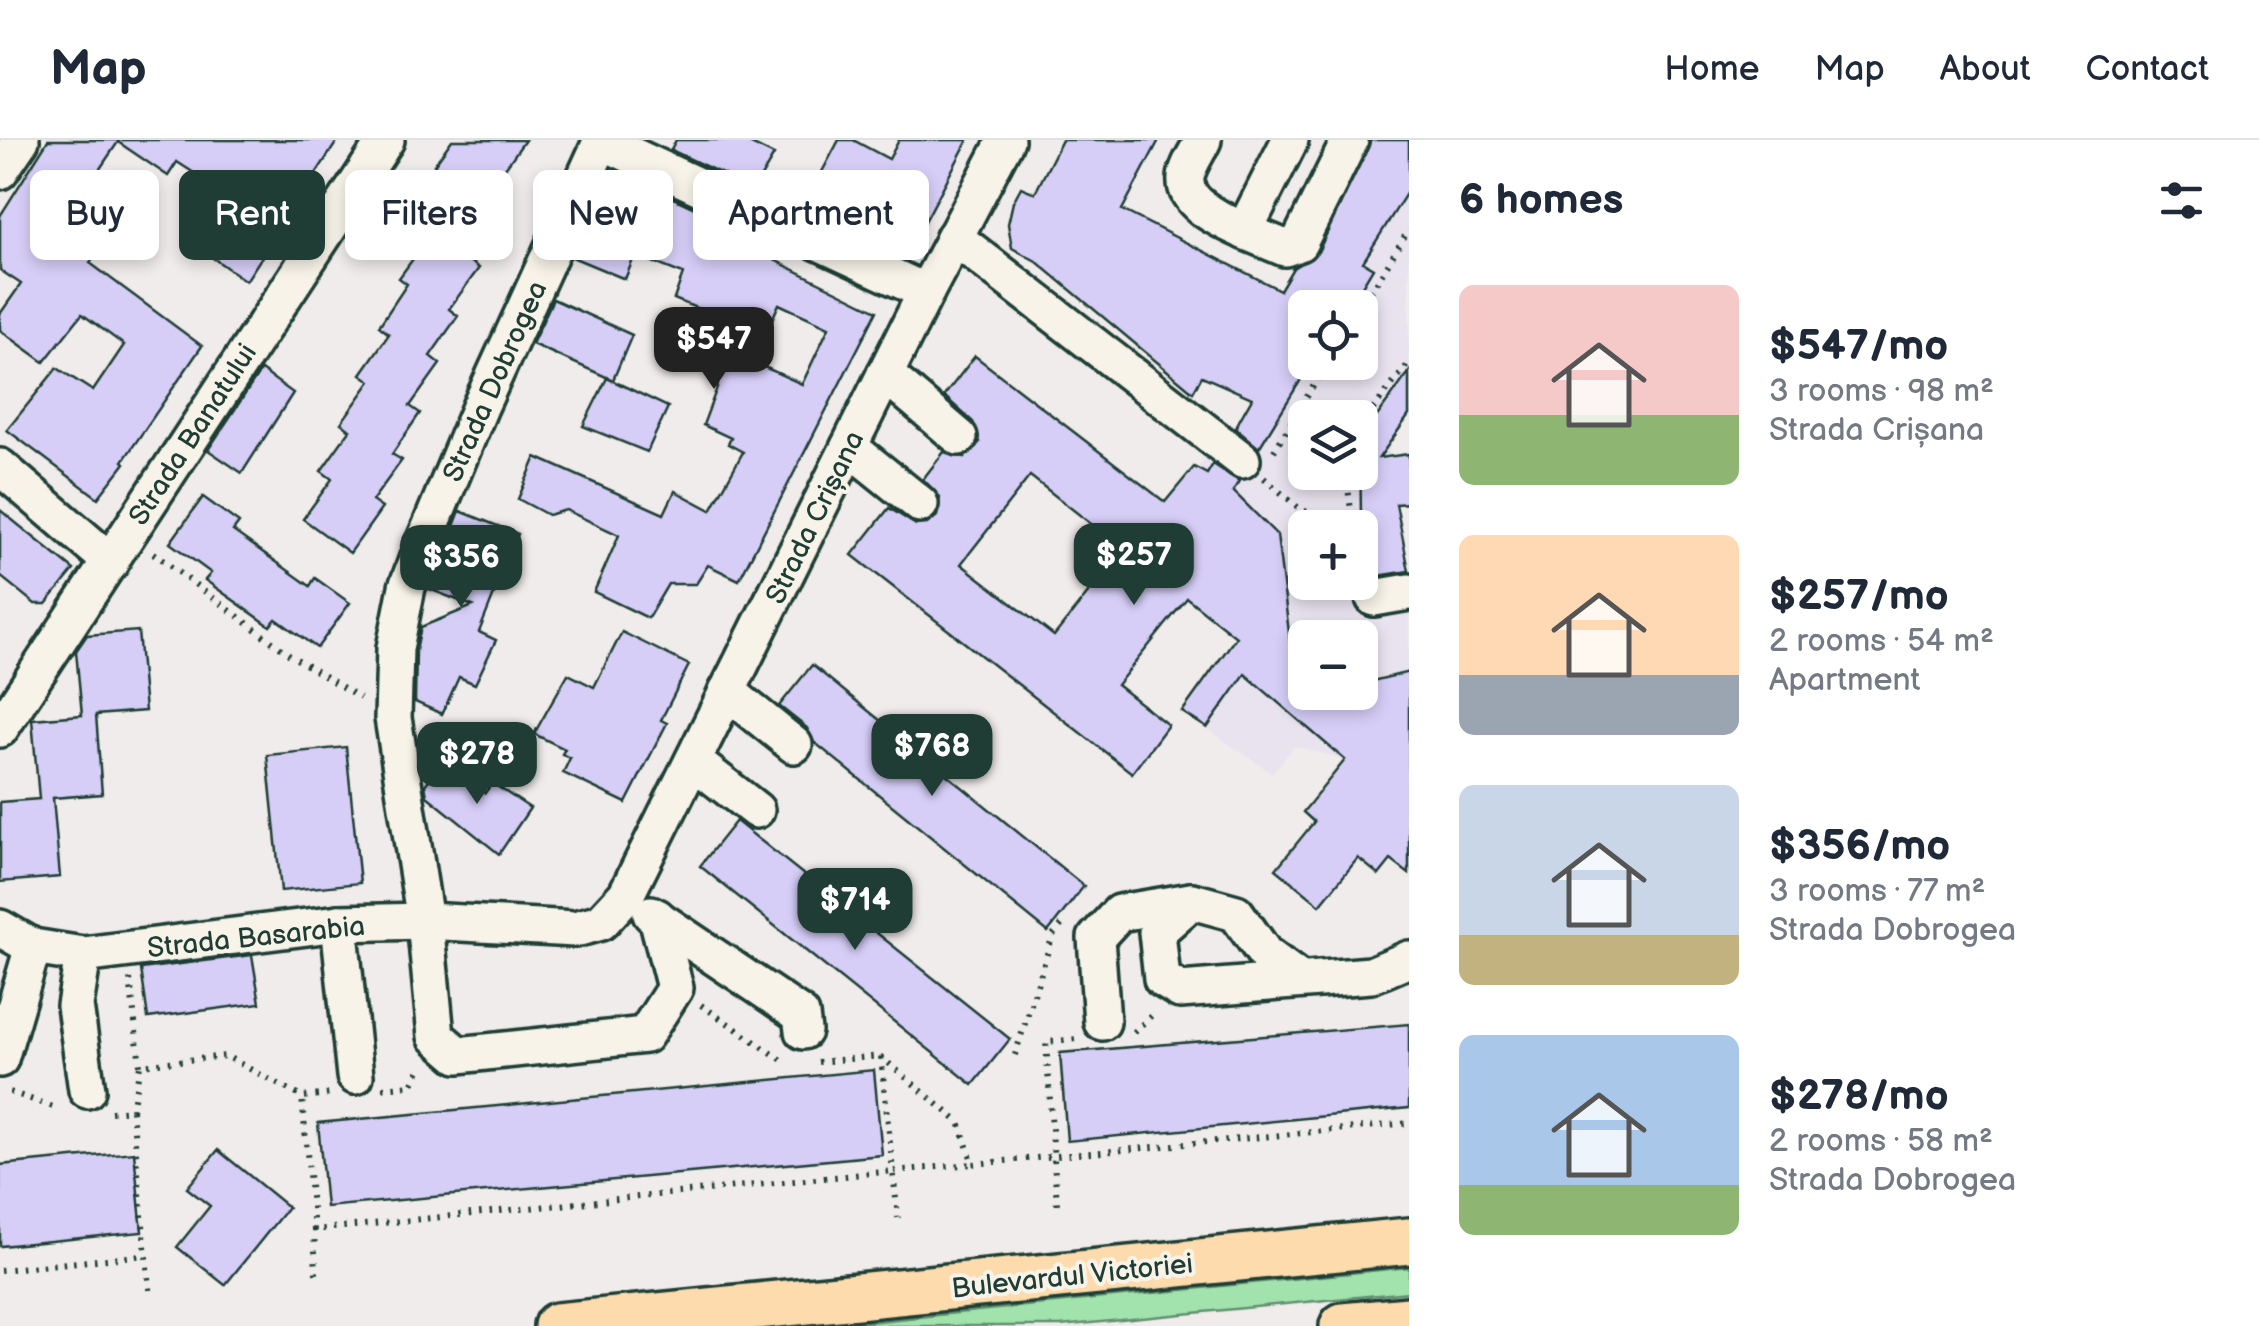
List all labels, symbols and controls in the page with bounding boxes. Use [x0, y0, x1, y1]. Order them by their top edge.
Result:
text: Map [50, 41, 146, 98]
text: Home [1664, 48, 1759, 91]
text: Map [1814, 48, 1885, 91]
text: About [1940, 48, 2031, 91]
text: Contact [2086, 48, 2209, 91]
chip: Buy [30, 170, 159, 260]
chip: Rent [179, 170, 325, 260]
chip: Filters [345, 170, 513, 260]
chip: New [533, 170, 673, 260]
chip: Apartment [693, 170, 929, 260]
icon: filters [2154, 173, 2209, 228]
text: 6 homes [1459, 175, 1623, 226]
street label: Strada Dobrogea [436, 276, 554, 487]
map controls [1288, 290, 1378, 710]
button: locate [1288, 290, 1378, 380]
pin: $547 [655, 307, 773, 392]
text: $547 [676, 320, 752, 359]
text: $547/mo [1769, 321, 1948, 372]
icon: home [1539, 325, 1659, 445]
street label: Strada Banatului [122, 338, 264, 532]
text: 3 rooms · 98 m² [1769, 372, 1994, 411]
button: layers [1288, 400, 1378, 490]
text: Strada Crișana [1769, 411, 1984, 450]
street label: Strada Crișana [759, 426, 871, 610]
button: + [1288, 510, 1378, 600]
pin: $257 [1075, 523, 1193, 608]
pin: $356 [402, 525, 520, 610]
text: $257 [1096, 536, 1172, 575]
text: $356 [422, 538, 500, 577]
text: $257/mo [1769, 571, 1949, 622]
icon: home [1539, 575, 1659, 695]
button: − [1288, 620, 1378, 710]
text: 2 rooms · 54 m² [1769, 622, 1994, 661]
text: Apartment [1769, 661, 1920, 700]
pin: $768 [873, 714, 991, 799]
pin: $278 [418, 722, 536, 807]
text: $768 [893, 727, 971, 766]
text: $278 [439, 735, 515, 774]
text: $356/mo [1769, 821, 1950, 872]
icon: home [1539, 825, 1659, 945]
pin: $714 [796, 868, 914, 953]
text: 3 rooms · 77 m² [1769, 872, 1985, 911]
text: $714 [819, 881, 891, 920]
street label: Strada Basarabia [146, 910, 367, 965]
text: Strada Dobrogea [1769, 911, 2016, 950]
text: $278/mo [1769, 1071, 1949, 1122]
icon: home [1539, 1075, 1659, 1195]
text: 2 rooms · 58 m² [1769, 1122, 1993, 1161]
text: Strada Dobrogea [1769, 1161, 2016, 1200]
street label: Bulevardul Victoriei [950, 1247, 1195, 1306]

